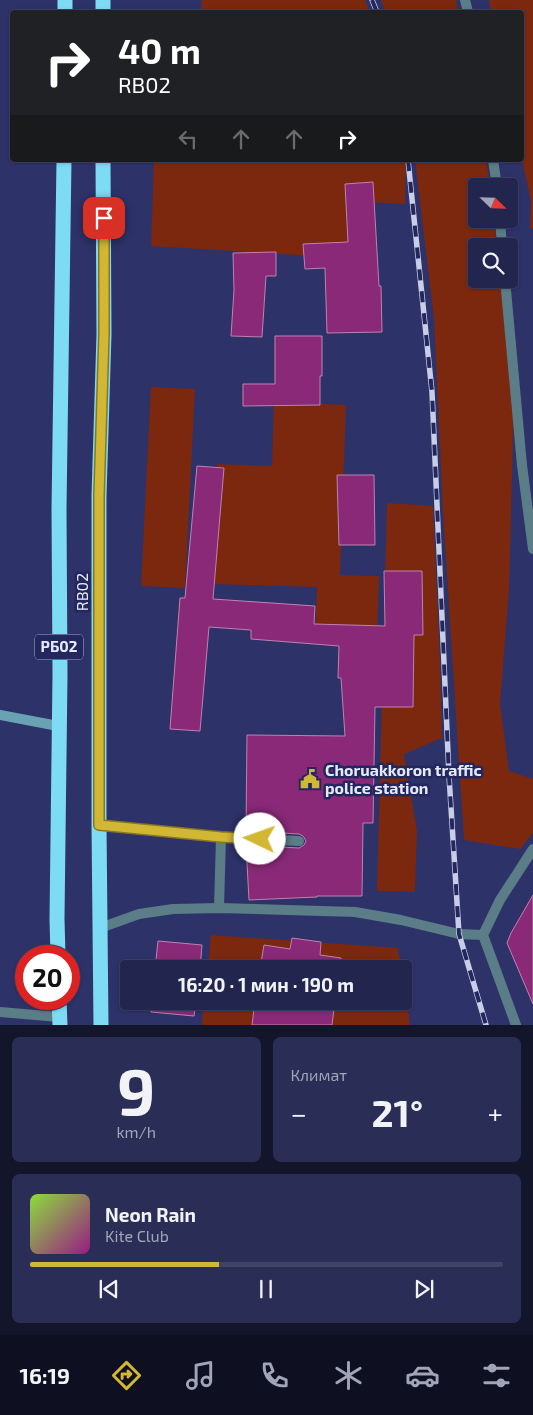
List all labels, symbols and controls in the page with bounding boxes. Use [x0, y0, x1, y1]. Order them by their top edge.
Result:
text: 40 m [118, 29, 201, 71]
icon: right [35, 30, 100, 95]
text: RB02 [118, 71, 171, 97]
icon: left [174, 125, 202, 153]
icon: ahead [227, 125, 255, 153]
icon: ahead [280, 125, 308, 153]
icon: right [333, 125, 361, 153]
north arrow [468, 178, 518, 228]
map controls [468, 178, 518, 288]
pin [83, 197, 125, 239]
icon: arrive [90, 204, 118, 232]
button: search [468, 238, 518, 288]
street label: RB02 [72, 573, 91, 611]
road number: РБ02 [35, 634, 83, 660]
place label: Choruakkoron traffic police station [325, 760, 482, 797]
public building icon: Choruakkoron traffic police station [299, 768, 321, 790]
position arrow [233, 812, 285, 864]
speed limit sign: 20 [15, 945, 80, 1010]
text: 16:20 · 1 мин · 190 m [178, 973, 354, 996]
text: 9 [117, 1050, 155, 1128]
text: Климат [291, 1065, 347, 1084]
text: 21° [371, 1089, 423, 1135]
text: − [291, 1096, 307, 1130]
text: + [488, 1096, 503, 1130]
text: km/h [116, 1122, 156, 1141]
text: Neon Rain [105, 1203, 196, 1226]
text: Kite Club [105, 1226, 169, 1245]
icon: previous [95, 1275, 123, 1303]
icon: pause [252, 1275, 280, 1303]
icon: next [410, 1275, 438, 1303]
icon: directions [109, 1358, 144, 1393]
icon: music [183, 1358, 218, 1393]
icon: phone [257, 1358, 292, 1393]
icon: climate [331, 1358, 366, 1393]
icon: car [405, 1358, 440, 1393]
icon: filters [479, 1358, 514, 1393]
text: 16:19 [19, 1362, 70, 1388]

